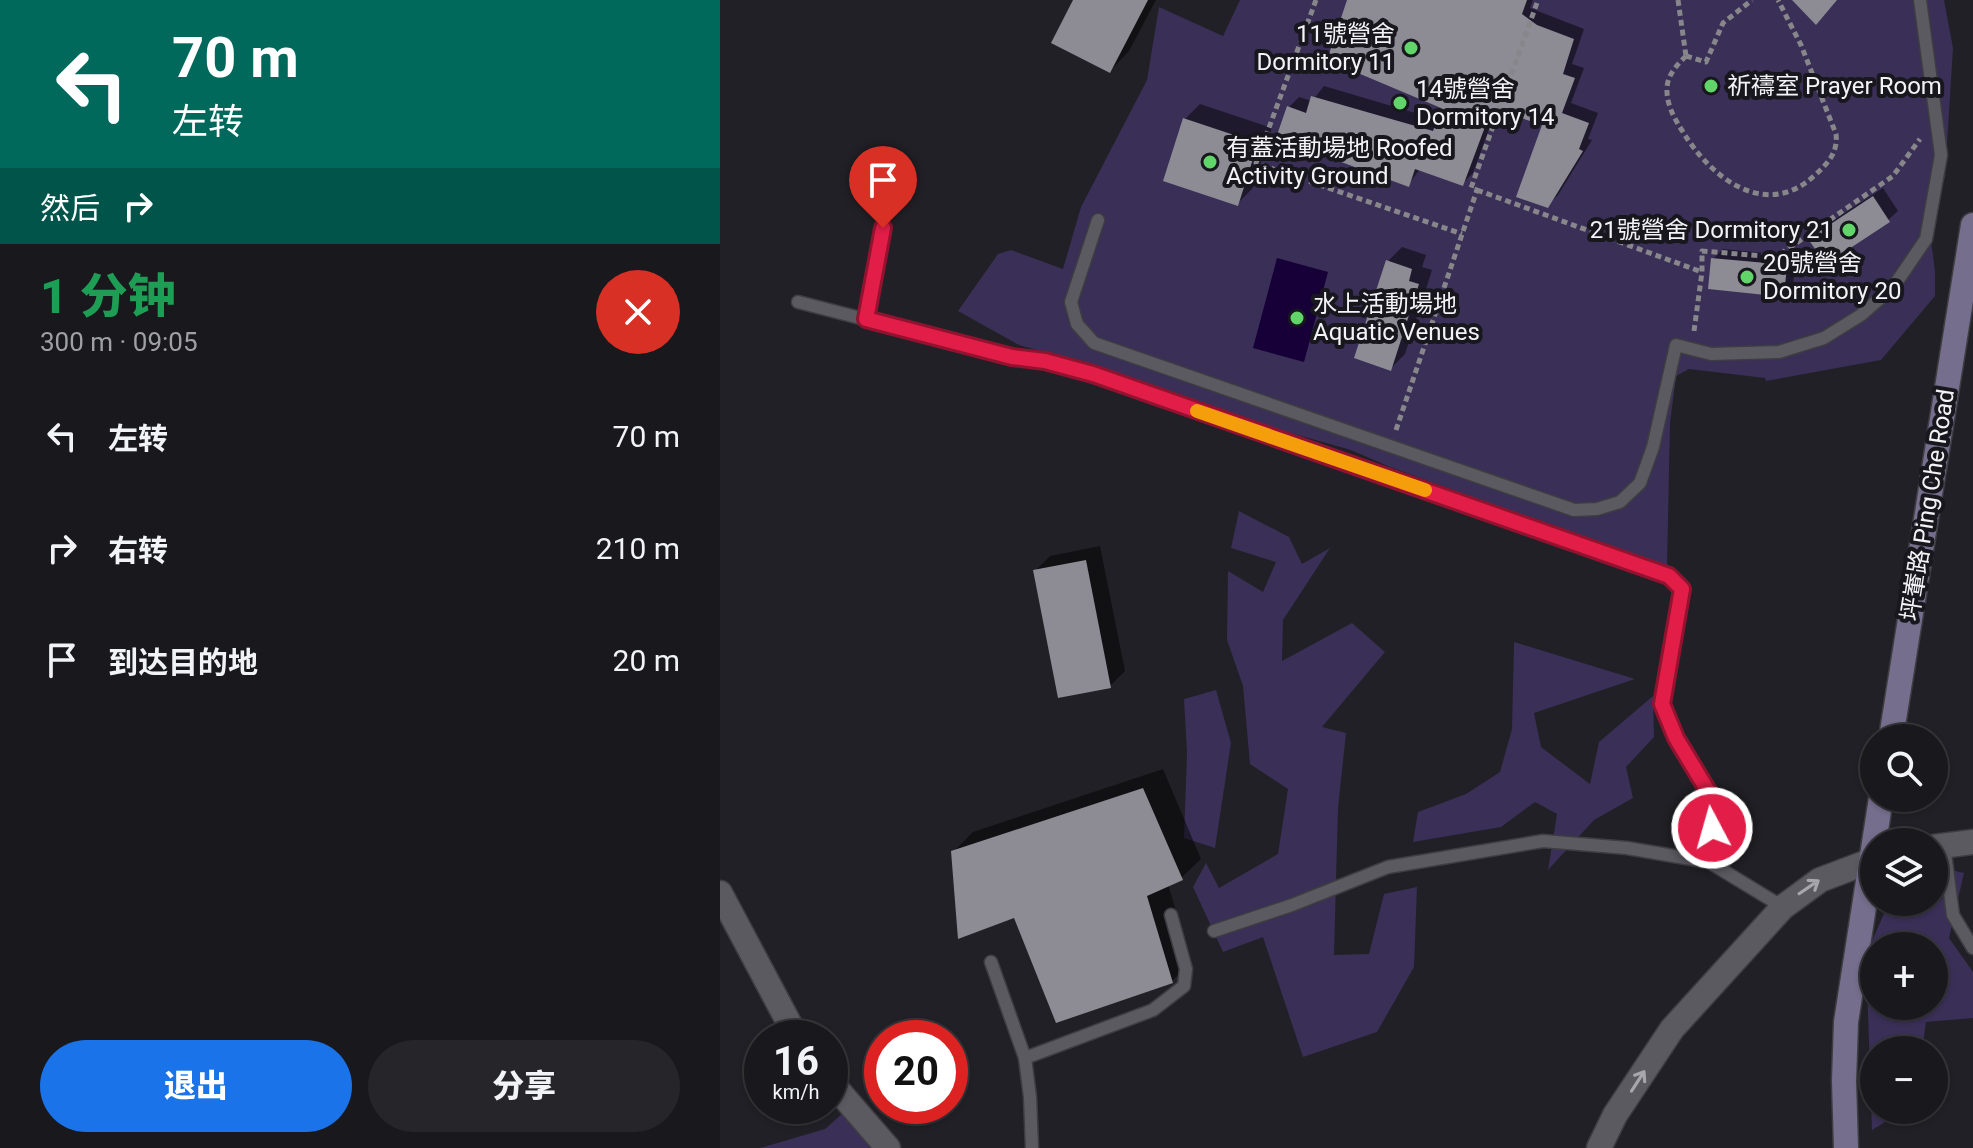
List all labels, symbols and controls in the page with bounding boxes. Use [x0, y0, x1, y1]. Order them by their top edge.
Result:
place label: 11號營舍 Dormitory 11 [1257, 20, 1395, 76]
text: 70 m [172, 25, 299, 91]
icon: left [40, 32, 144, 136]
marker: 11號營舍 Dormitory 11 [1402, 39, 1420, 57]
place label: 祈禱室 Prayer Room [1727, 72, 1942, 100]
place label: 14號營舍 Dormitory 14 [1416, 75, 1554, 131]
marker: 祈禱室 Prayer Room [1702, 77, 1720, 95]
marker: 14號營舍 Dormitory 14 [1391, 94, 1409, 112]
text: 左转 [172, 101, 244, 143]
place label: 有蓋活動場地 Roofed Activity Ground [1226, 134, 1452, 190]
pin [849, 146, 917, 228]
marker: 有蓋活動場地 Roofed Activity Ground [1201, 153, 1219, 171]
icon: arrive [861, 158, 905, 202]
icon: right [116, 184, 160, 228]
text: 然后 [40, 191, 100, 226]
place label: 21號營舍 Dormitory 21 [1590, 216, 1833, 244]
marker: 21號營舍 Dormitory 21 [1840, 221, 1858, 239]
place label: 20號營舍 Dormitory 20 [1763, 249, 1901, 305]
text: 1 分钟 [40, 268, 176, 325]
marker: 20號營舍 Dormitory 20 [1738, 268, 1756, 286]
button: close [596, 270, 680, 354]
place label: 水上活動場地 Aquatic Venues [1313, 290, 1480, 346]
marker: 水上活動場地 Aquatic Venues [1288, 309, 1306, 327]
text: 300 m · 09:05 [40, 327, 198, 357]
street label: 坪輋路 Ping Che Road [1896, 387, 1960, 623]
icon: left [40, 414, 84, 458]
text: 70 m [613, 419, 680, 454]
text: 左转 [108, 421, 168, 456]
icon: right [40, 526, 84, 570]
text: 210 m [596, 531, 680, 566]
text: 右转 [108, 533, 168, 568]
icon: arrive [40, 638, 84, 682]
text: 20 m [613, 643, 680, 678]
text: 到达目的地 [108, 645, 258, 680]
map controls [1860, 724, 1948, 1124]
button: search [1860, 724, 1948, 812]
position arrow [1670, 786, 1754, 870]
button: layers [1860, 828, 1948, 916]
one-way arrow [1798, 879, 1820, 895]
button: + [1860, 932, 1948, 1020]
speed limit sign: 20 [864, 1020, 968, 1124]
button: − [1860, 1036, 1948, 1124]
text: 16 [773, 1038, 819, 1085]
button: 退出 [40, 1040, 352, 1132]
button: 分享 [368, 1040, 680, 1132]
one-way arrow [1629, 1070, 1646, 1092]
text: km/h [773, 1080, 819, 1104]

